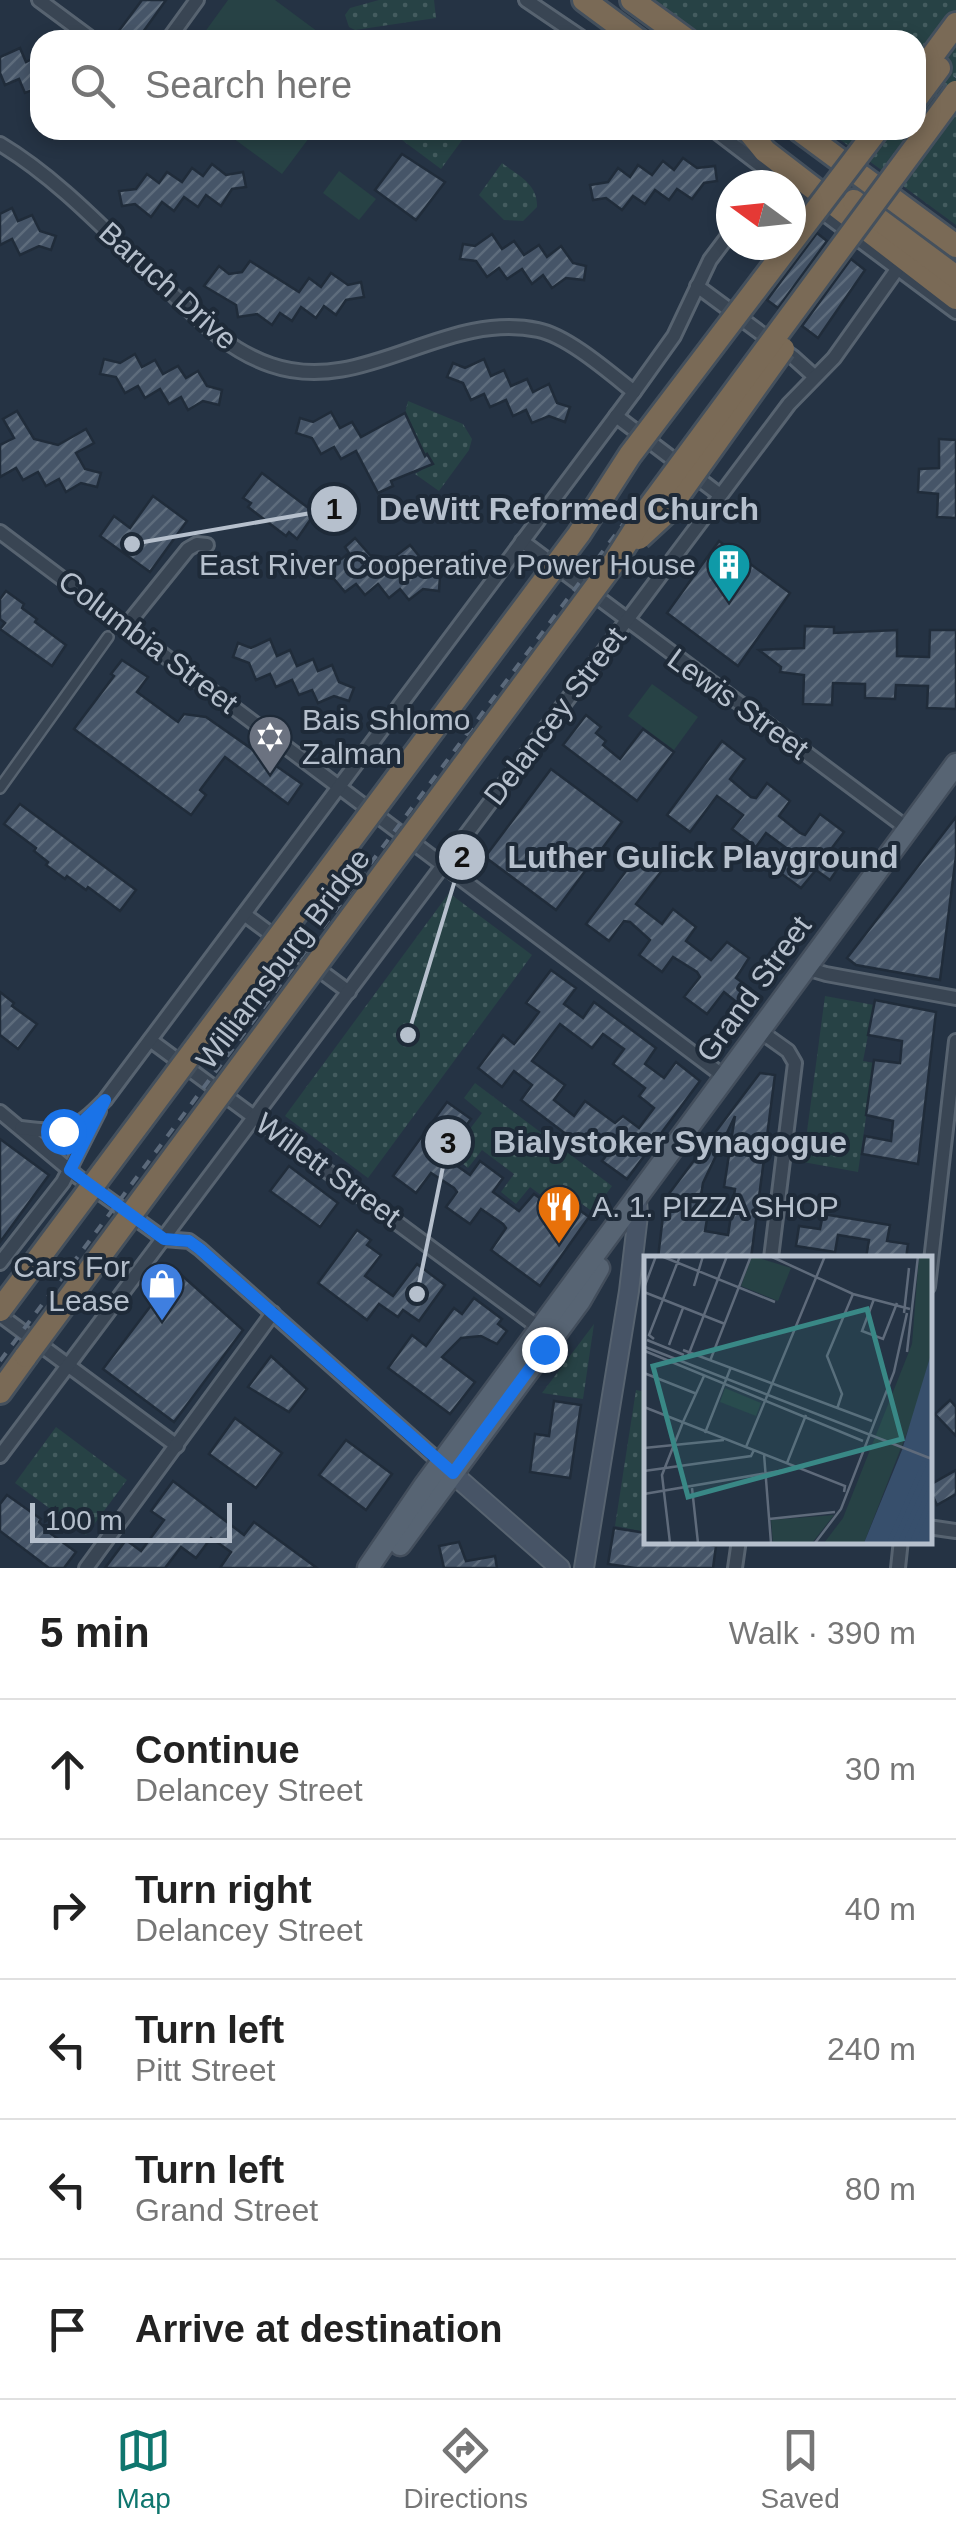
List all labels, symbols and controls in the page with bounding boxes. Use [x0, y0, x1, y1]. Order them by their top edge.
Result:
search box [30, 30, 926, 140]
icon: search [65, 58, 120, 113]
text: Search here [145, 64, 352, 106]
north arrow [716, 170, 806, 260]
street label: Baruch Drive [93, 215, 244, 356]
callout: DeWitt Reformed Church [309, 478, 779, 540]
text: DeWitt Reformed Church [379, 491, 759, 527]
text: 1 [326, 492, 342, 525]
building icon: East River Cooperative Power House [706, 542, 752, 603]
place label: East River Cooperative Power House [199, 548, 696, 581]
street label: Columbia Street [52, 564, 245, 720]
street label: Delancey Street [477, 620, 632, 811]
street label: Lewis Street [662, 642, 815, 766]
place label: Bais Shlomo Zalman [302, 703, 470, 770]
synagogue icon: Bais Shlomo Zalman [247, 714, 293, 775]
callout: Luther Gulick Playground [437, 826, 918, 888]
text: Luther Gulick Playground [507, 839, 899, 875]
text: 2 [454, 840, 470, 873]
street label: Williamsburg Bridge [189, 842, 376, 1075]
street label: Grand Street [690, 909, 818, 1068]
street label: Willett Street [250, 1106, 407, 1233]
route start [41, 1109, 87, 1155]
callout: Bialystoker Synagogue [423, 1111, 867, 1173]
text: Bialystoker Synagogue [493, 1124, 847, 1160]
text: 3 [440, 1126, 456, 1159]
restaurant icon: A. 1. PIZZA SHOP [536, 1184, 582, 1245]
place label: A. 1. PIZZA SHOP [592, 1190, 839, 1223]
place label: Cars For Lease [13, 1250, 130, 1317]
inset map [644, 1256, 931, 1543]
shop icon: Cars For Lease [139, 1261, 185, 1322]
route end [522, 1327, 568, 1373]
scale bar [30, 1498, 232, 1542]
text: 100 m [45, 1505, 123, 1536]
text: 5 min [40, 1609, 150, 1656]
text: Walk · 390 m [729, 1615, 916, 1651]
text: Continue [135, 1729, 300, 1771]
icon: ahead [40, 1742, 95, 1797]
text: 30 m [845, 1751, 916, 1787]
text: Delancey Street [135, 1772, 363, 1808]
text: Turn right [135, 1869, 312, 1911]
icon: right [40, 1882, 95, 1937]
text: 40 m [845, 1891, 916, 1927]
text: Delancey Street [135, 1912, 363, 1948]
text: Turn left [135, 2009, 284, 2051]
icon: left [40, 2022, 95, 2077]
text: 240 m [827, 2031, 916, 2067]
text: Pitt Street [135, 2052, 276, 2088]
text: Turn left [135, 2149, 284, 2191]
icon: left [40, 2162, 95, 2217]
text: 80 m [845, 2171, 916, 2207]
text: Grand Street [135, 2192, 318, 2228]
icon: arrive [40, 2302, 95, 2357]
text: Arrive at destination [135, 2308, 502, 2350]
tab: Map [116, 2423, 171, 2515]
tab: Directions [404, 2423, 528, 2515]
tab: Saved [760, 2423, 840, 2515]

